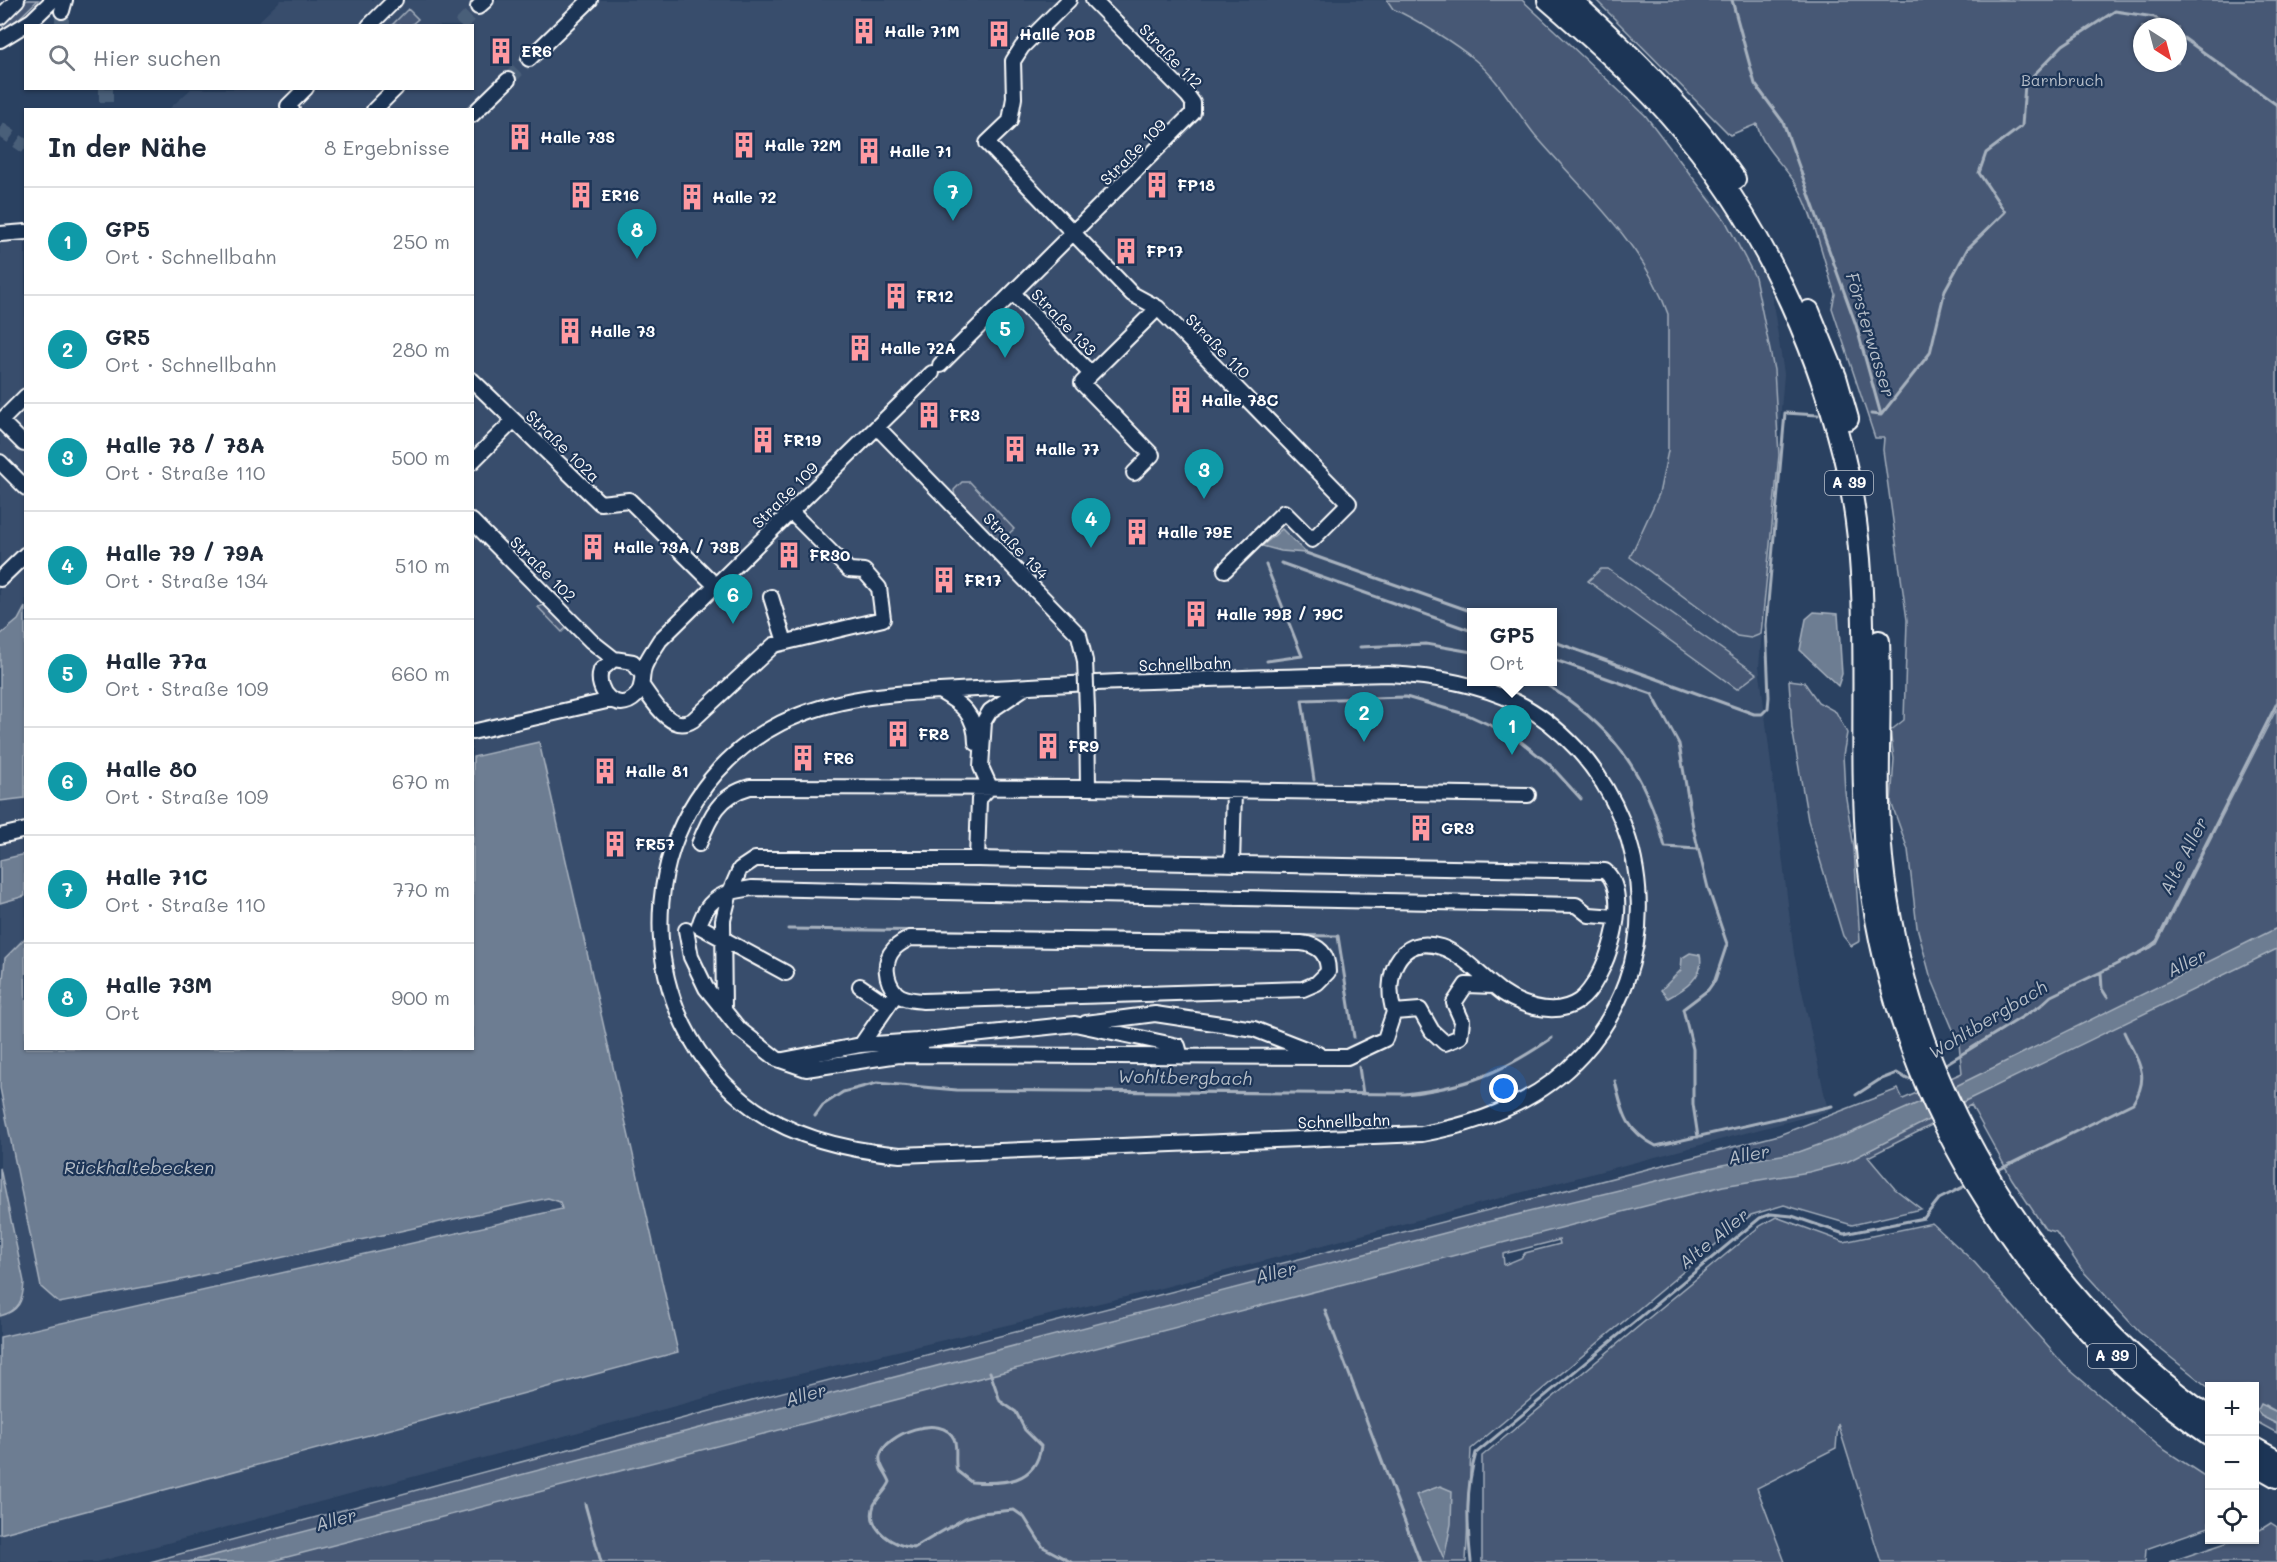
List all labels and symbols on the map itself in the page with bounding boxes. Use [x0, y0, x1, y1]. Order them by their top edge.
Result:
building icon: Halle 71M [849, 16, 879, 46]
north arrow [2133, 18, 2187, 72]
building icon: Halle 70B [984, 19, 1014, 49]
street label: Straße 112 [1135, 19, 1208, 93]
place label: Halle 71M [884, 20, 960, 41]
place label: Halle 70B [1019, 23, 1096, 44]
building icon: ER6 [486, 36, 516, 66]
place label: ER6 [521, 40, 552, 61]
park label: Barnbruch [2021, 69, 2103, 90]
street label: Straße 109 [1095, 114, 1170, 189]
building icon: Halle 73S [505, 122, 535, 152]
place label: Halle 73S [540, 126, 615, 147]
building icon: Halle 72M [729, 130, 759, 160]
place label: Halle 72M [764, 134, 841, 155]
building icon: Halle 71 [854, 136, 884, 166]
place label: Halle 71 [889, 140, 952, 161]
building icon: FP18 [1142, 170, 1172, 200]
pin: 7 [934, 172, 972, 221]
place label: FP18 [1177, 174, 1215, 195]
building icon: ER16 [566, 180, 596, 210]
building icon: Halle 72 [677, 182, 707, 212]
place label: ER16 [601, 184, 639, 205]
place label: Halle 72 [712, 186, 777, 207]
pin: 8 [618, 210, 656, 259]
building icon: FP17 [1111, 236, 1141, 266]
place label: FP17 [1146, 240, 1183, 261]
water label: Försterwasser [1841, 269, 1901, 400]
building icon: FR12 [881, 281, 911, 311]
street label: Straße 133 [1027, 284, 1101, 360]
place label: FR12 [916, 285, 953, 306]
pin: 5 [986, 308, 1024, 358]
street label: Straße 110 [1181, 309, 1255, 383]
building icon: Halle 73 [555, 316, 585, 346]
place label: Halle 73 [590, 320, 656, 341]
building icon: Halle 72A [845, 333, 875, 363]
place label: Halle 72A [880, 337, 956, 358]
building icon: Halle 78C [1166, 385, 1196, 415]
place label: Halle 78C [1201, 389, 1278, 410]
building icon: FR3 [914, 400, 944, 430]
place label: FR3 [949, 404, 980, 425]
street label: Straße 102a [522, 405, 605, 486]
building icon: FR19 [748, 425, 778, 455]
place label: FR19 [783, 429, 821, 450]
building icon: Halle 77 [1000, 434, 1030, 464]
place label: Halle 77 [1035, 438, 1100, 459]
pin: 3 [1184, 450, 1224, 499]
street label: Straße 109 [747, 457, 822, 532]
road number: A 39 [1825, 471, 1873, 495]
pin: 4 [1072, 498, 1110, 548]
street label: Straße 134 [979, 508, 1054, 584]
building icon: Halle 79E [1122, 517, 1152, 547]
place label: Halle 79E [1157, 521, 1232, 542]
street label: Straße 102 [506, 531, 581, 606]
building icon: Halle 73A / 73B [578, 532, 608, 562]
place label: Halle 73A / 73B [613, 536, 739, 557]
building icon: FR30 [774, 540, 804, 570]
place label: FR30 [809, 544, 850, 565]
building icon: FR17 [929, 565, 959, 595]
place label: FR17 [964, 569, 1001, 590]
pin: 6 [714, 574, 752, 624]
building icon: Halle 79B / 79C [1181, 599, 1211, 629]
place label: Halle 79B / 79C [1216, 603, 1343, 624]
street label: Schnellbahn [1138, 651, 1231, 676]
pin: 2 [1344, 692, 1384, 742]
pin: 1 [1492, 706, 1532, 755]
building icon: FR8 [883, 719, 913, 749]
place label: FR8 [918, 723, 949, 744]
building icon: FR9 [1033, 731, 1063, 761]
place label: FR9 [1068, 735, 1099, 756]
building icon: FR6 [788, 743, 818, 773]
place label: FR6 [823, 747, 854, 768]
building icon: Halle 81 [590, 756, 620, 786]
place label: Halle 81 [625, 760, 689, 781]
building icon: GR3 [1406, 813, 1436, 843]
water label: Alte Aller [2153, 813, 2213, 898]
place label: GR3 [1441, 817, 1474, 838]
building icon: FR57 [600, 829, 630, 859]
place label: FR57 [635, 833, 675, 854]
water label: Aller [2163, 942, 2211, 982]
water label: Wohltbergbach [1924, 974, 2051, 1064]
water label: Wohltbergbach [1118, 1064, 1253, 1090]
your location [1489, 1074, 1518, 1103]
street label: Schnellbahn [1297, 1108, 1390, 1133]
water label: Aller [1726, 1139, 1771, 1169]
water label: Rückhaltebecken [64, 1155, 214, 1179]
water label: Alte Aller [1673, 1203, 1753, 1274]
water label: Aller [1253, 1255, 1299, 1289]
road number: A 39 [2088, 1344, 2136, 1368]
water label: Aller [783, 1377, 829, 1411]
water label: Aller [313, 1502, 359, 1536]

